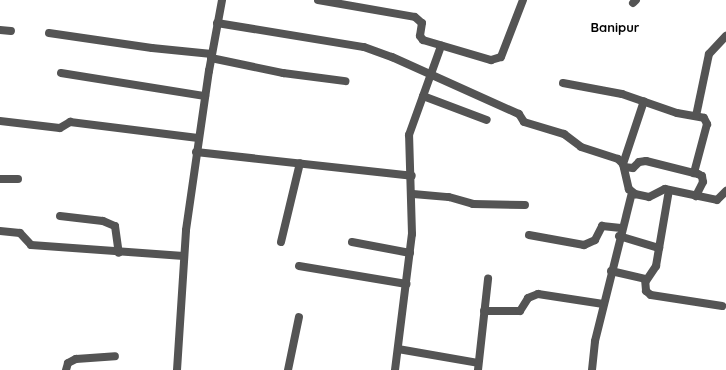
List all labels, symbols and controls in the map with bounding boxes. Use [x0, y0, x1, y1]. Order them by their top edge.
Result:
district label: Banipur [591, 19, 639, 35]

